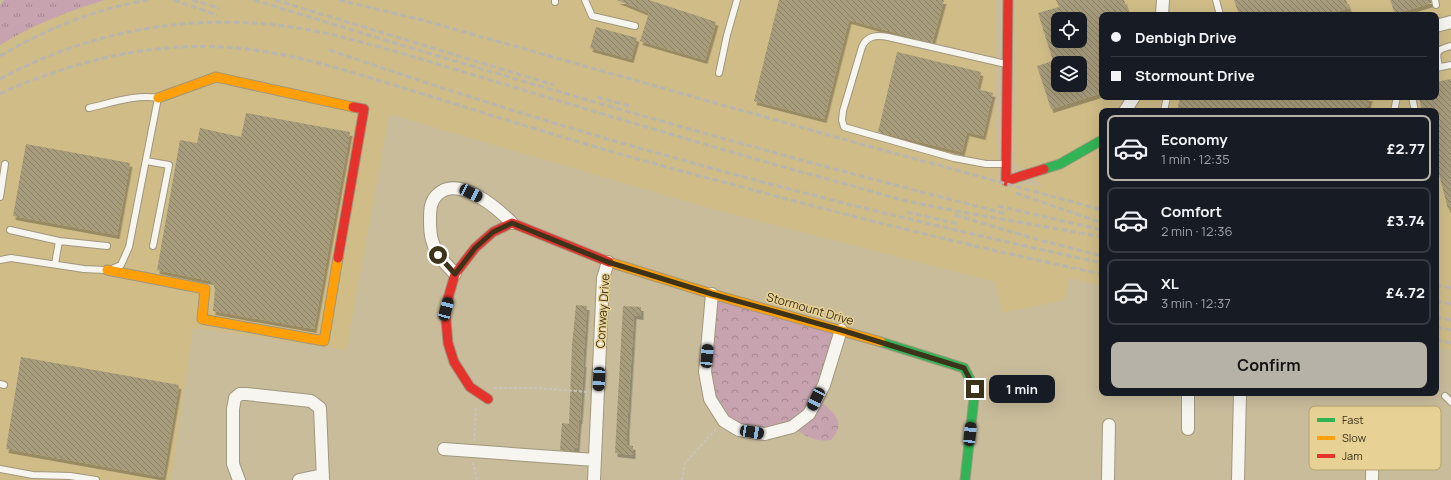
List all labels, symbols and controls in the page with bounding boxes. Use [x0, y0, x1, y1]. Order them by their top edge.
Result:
map controls [1051, 12, 1087, 92]
button: locate [1051, 12, 1087, 48]
text: Denbigh Drive [1135, 27, 1237, 48]
button: layers [1051, 56, 1087, 92]
text: Stormount Drive [1135, 65, 1255, 86]
text: Economy [1161, 129, 1228, 150]
icon: car [1113, 130, 1149, 166]
text: £2.77 [1387, 138, 1425, 159]
text: 1 min · 12:35 [1161, 150, 1230, 168]
car [458, 182, 484, 204]
text: Comfort [1161, 201, 1222, 222]
icon: car [1113, 202, 1149, 238]
text: £3.74 [1387, 210, 1425, 231]
text: 2 min · 12:36 [1161, 222, 1233, 240]
route start [429, 246, 447, 264]
street label: Conway Drive [591, 273, 614, 349]
text: XL [1161, 273, 1179, 294]
icon: car [1113, 274, 1149, 310]
text: £4.72 [1386, 282, 1425, 303]
street label: Stormount Drive [764, 288, 856, 329]
text: 3 min · 12:37 [1161, 294, 1231, 312]
car [437, 296, 455, 322]
button: Confirm [1111, 342, 1427, 388]
car [700, 344, 714, 368]
car [592, 367, 606, 391]
callout: 1 min [989, 375, 1055, 403]
route end [966, 380, 984, 398]
text: 1 min [1006, 380, 1038, 398]
car [805, 386, 827, 412]
legend [1309, 406, 1441, 470]
text: Fast [1342, 412, 1364, 427]
car [963, 421, 977, 447]
car [739, 424, 765, 440]
text: Slow [1342, 430, 1367, 445]
text: Jam [1342, 448, 1363, 463]

